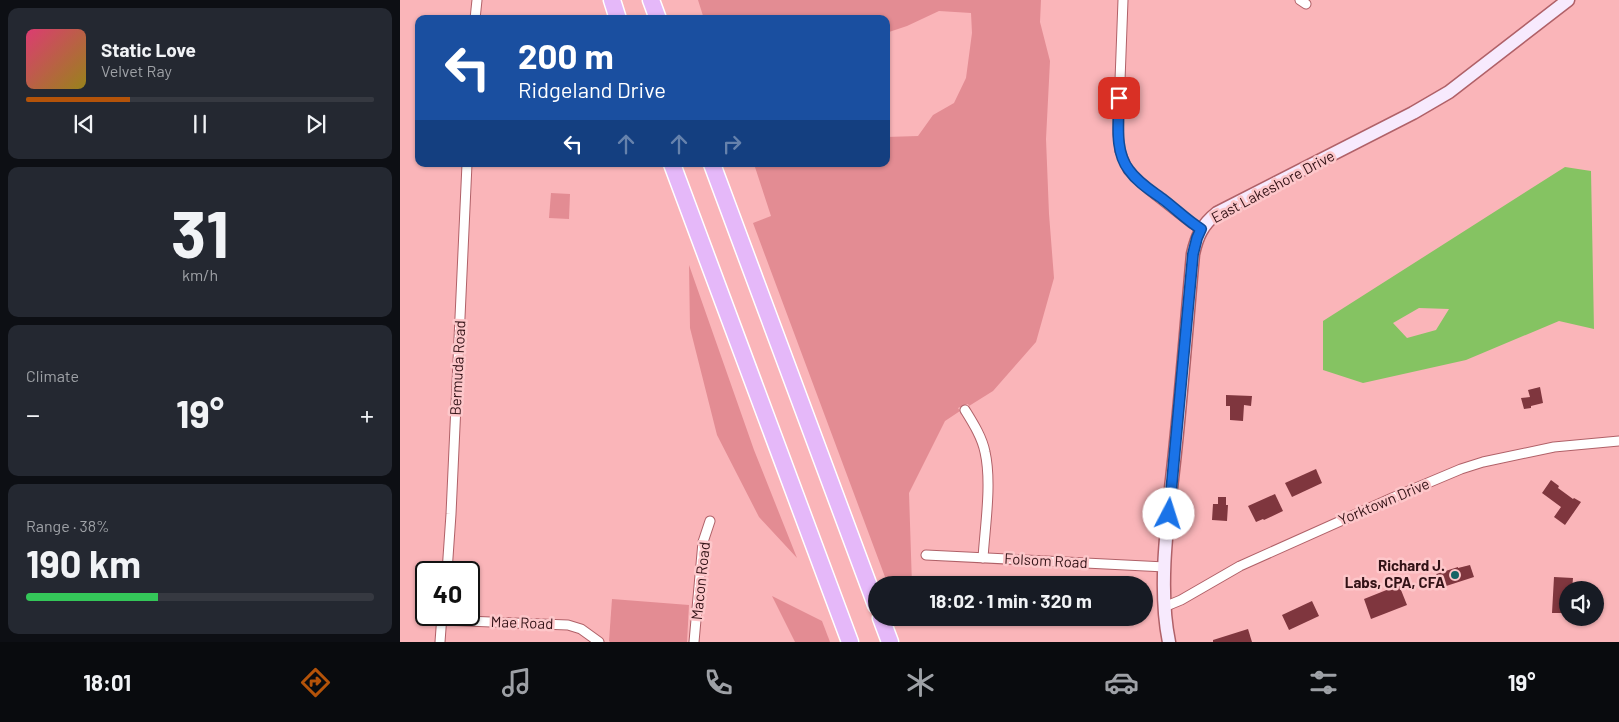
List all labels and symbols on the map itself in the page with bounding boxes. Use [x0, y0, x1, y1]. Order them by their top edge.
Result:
pin [1098, 77, 1140, 119]
street label: East Lakeshore Drive [1208, 146, 1337, 226]
street label: Bermuda Road [446, 320, 468, 416]
street label: Yorktown Drive [1335, 474, 1432, 528]
position arrow [1142, 487, 1194, 539]
street label: Macon Road [687, 541, 713, 621]
street label: Folsom Road [1004, 549, 1088, 571]
place label: Richard J. Labs, CPA, CFA [1345, 556, 1445, 591]
speed limit sign: 40 [415, 561, 480, 626]
marker: Richard J. Labs, CPA, CFA [1449, 569, 1461, 581]
street label: Mae Road [490, 612, 554, 632]

